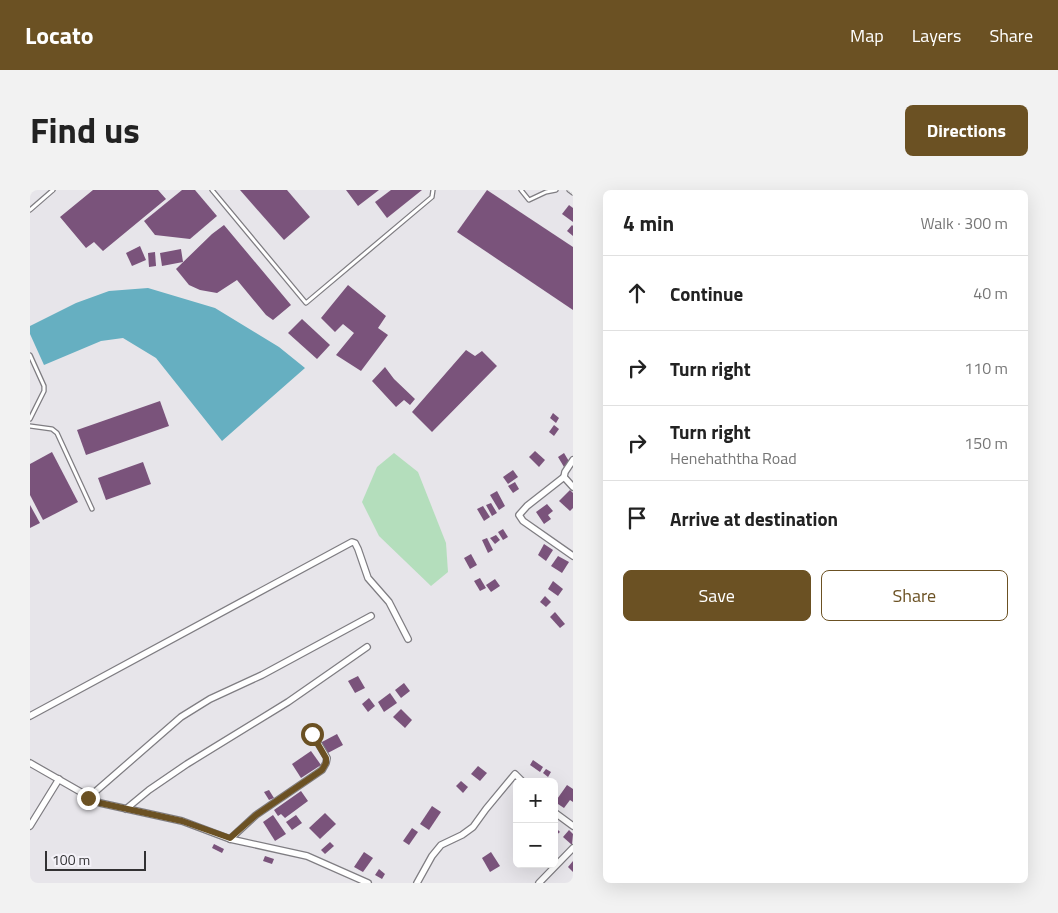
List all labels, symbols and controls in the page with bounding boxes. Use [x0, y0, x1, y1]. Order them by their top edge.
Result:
text: Locato [25, 17, 94, 53]
text: Map [850, 22, 884, 49]
text: Layers [912, 22, 961, 49]
text: Share [989, 22, 1033, 49]
text: Find us [30, 103, 140, 157]
button: Directions [905, 105, 1028, 156]
text: 4 min [623, 207, 674, 239]
text: Walk · 300 m [920, 211, 1008, 235]
icon: ahead [623, 279, 651, 307]
text: Continue [670, 279, 743, 308]
text: 40 m [973, 281, 1008, 305]
icon: right [623, 354, 651, 382]
text: Turn right [670, 354, 751, 383]
text: 110 m [964, 356, 1008, 380]
text: Turn right [670, 417, 751, 446]
icon: right [623, 429, 651, 457]
text: 150 m [964, 431, 1008, 455]
text: Henehaththa Road [670, 446, 797, 470]
icon: arrive [623, 504, 651, 532]
text: Arrive at destination [670, 504, 838, 533]
button: Save [623, 570, 811, 621]
button: Share [821, 570, 1008, 621]
route start [301, 723, 324, 746]
map controls [513, 778, 558, 868]
button: + [513, 778, 558, 823]
route end [77, 787, 100, 810]
button: − [513, 823, 558, 868]
scale bar [45, 848, 146, 871]
text: 100 m [52, 849, 90, 870]

